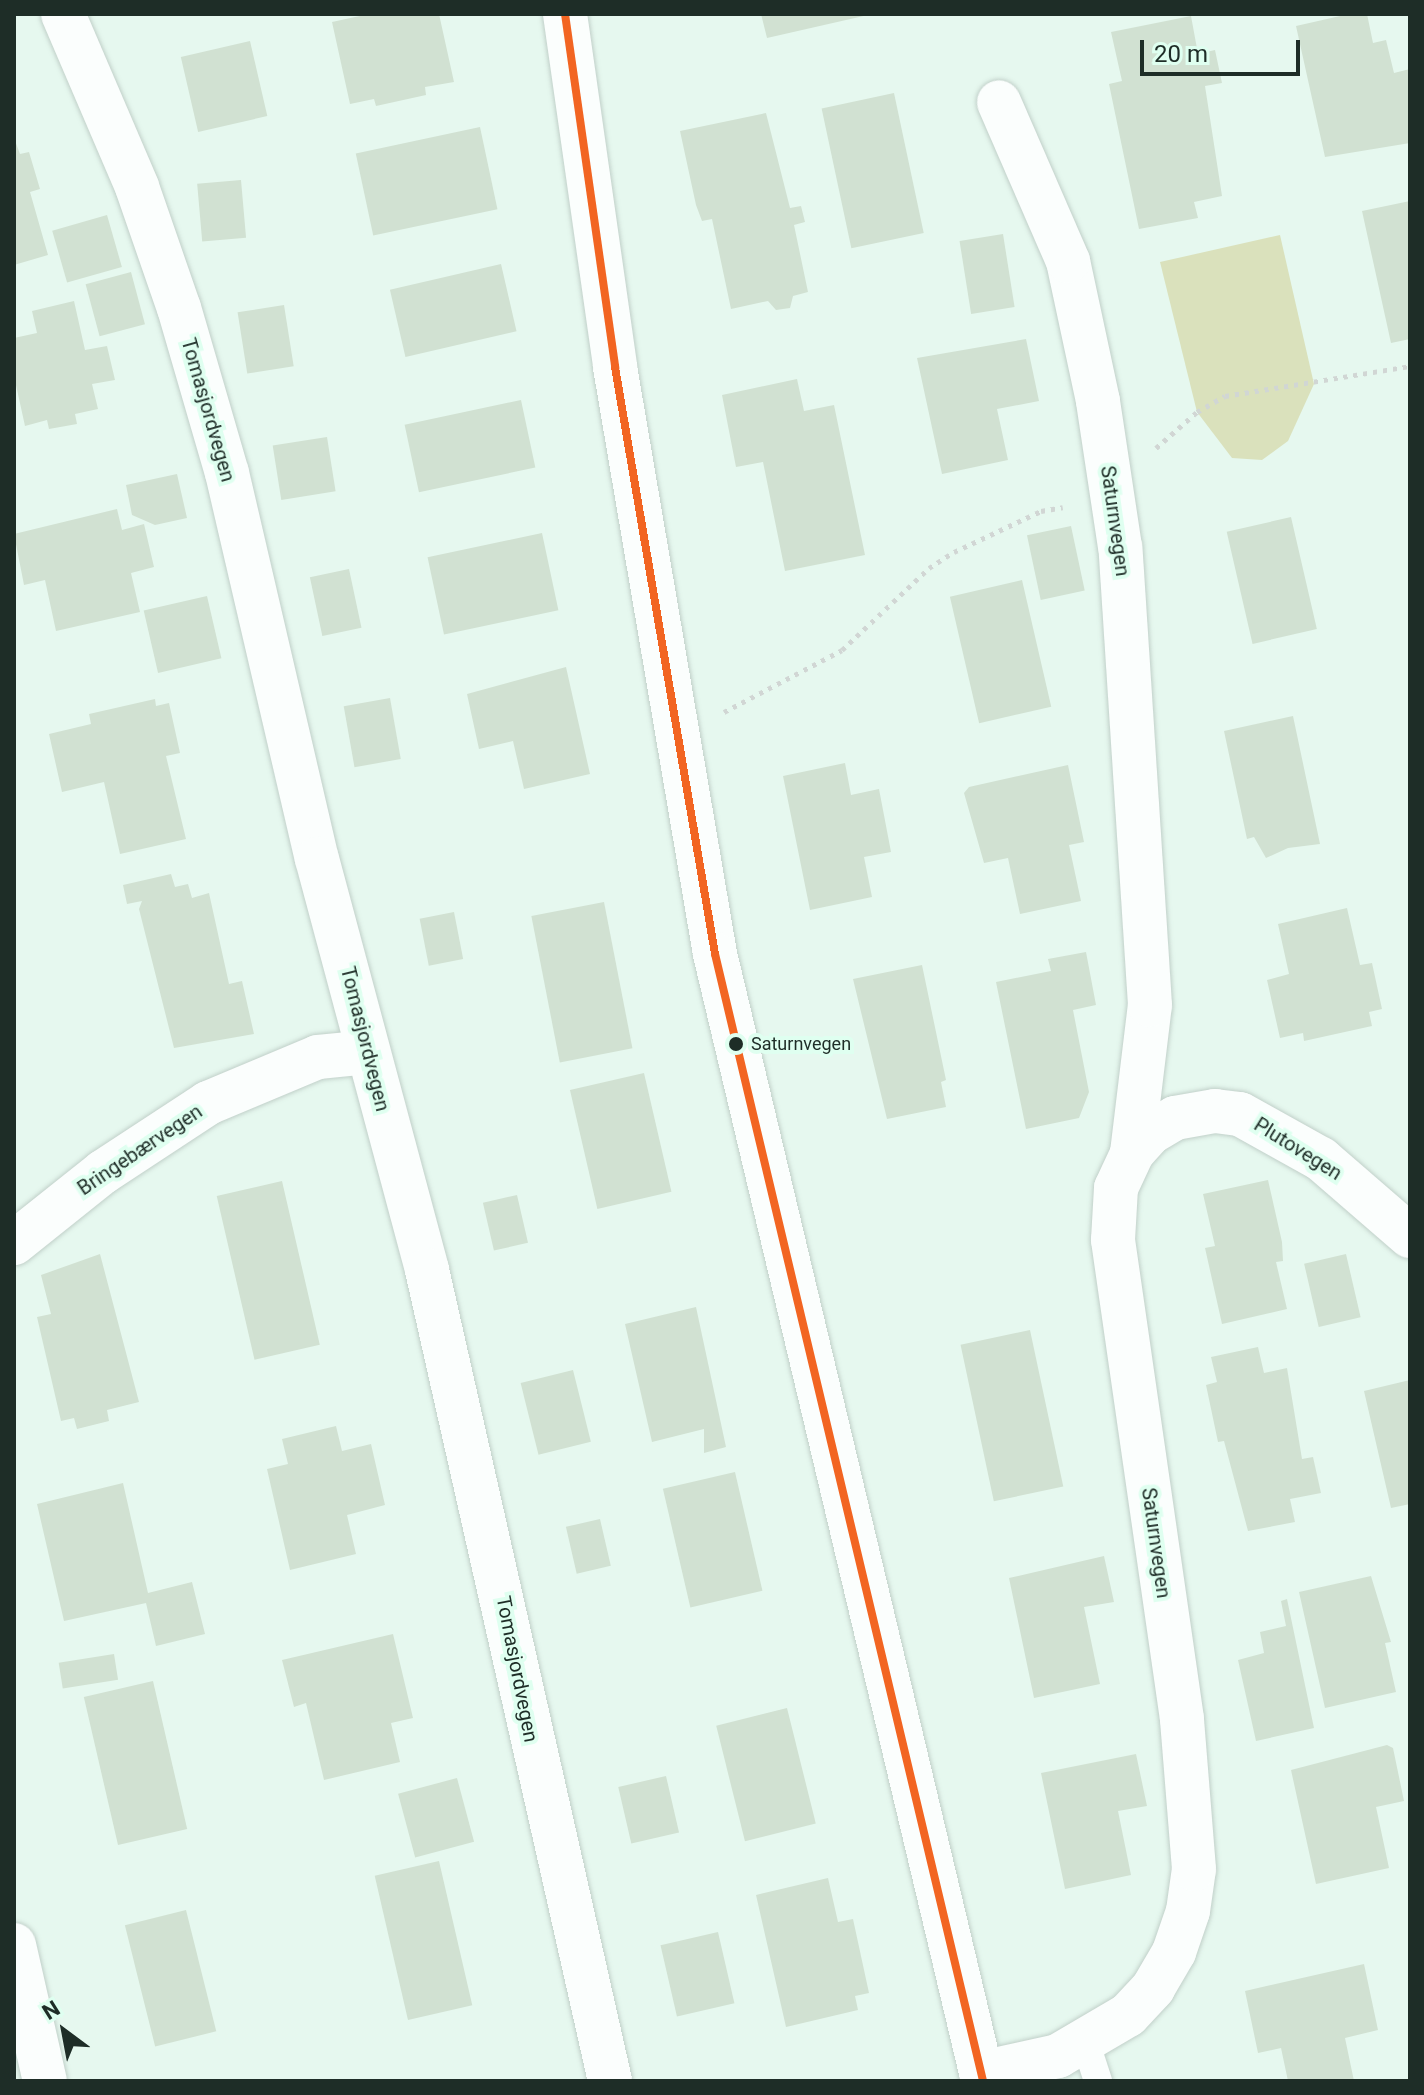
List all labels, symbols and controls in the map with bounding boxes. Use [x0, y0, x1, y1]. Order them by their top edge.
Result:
scale bar [1144, 24, 1304, 74]
text: 20 m [1154, 40, 1208, 68]
street label: Tomasjordvegen [176, 335, 240, 485]
street label: Saturnvegen [1095, 464, 1135, 578]
street label: Tomasjordvegen [335, 964, 395, 1114]
place label: Saturnvegen [751, 1033, 851, 1055]
marker: Saturnvegen [728, 1036, 744, 1052]
street label: Bringebærvegen [73, 1099, 207, 1201]
street label: Plutovegen [1250, 1113, 1346, 1185]
street label: Saturnvegen [1136, 1486, 1176, 1600]
street label: Tomasjordvegen [491, 1594, 543, 1744]
north arrow [24, 1991, 104, 2071]
text: N [38, 1996, 64, 2025]

